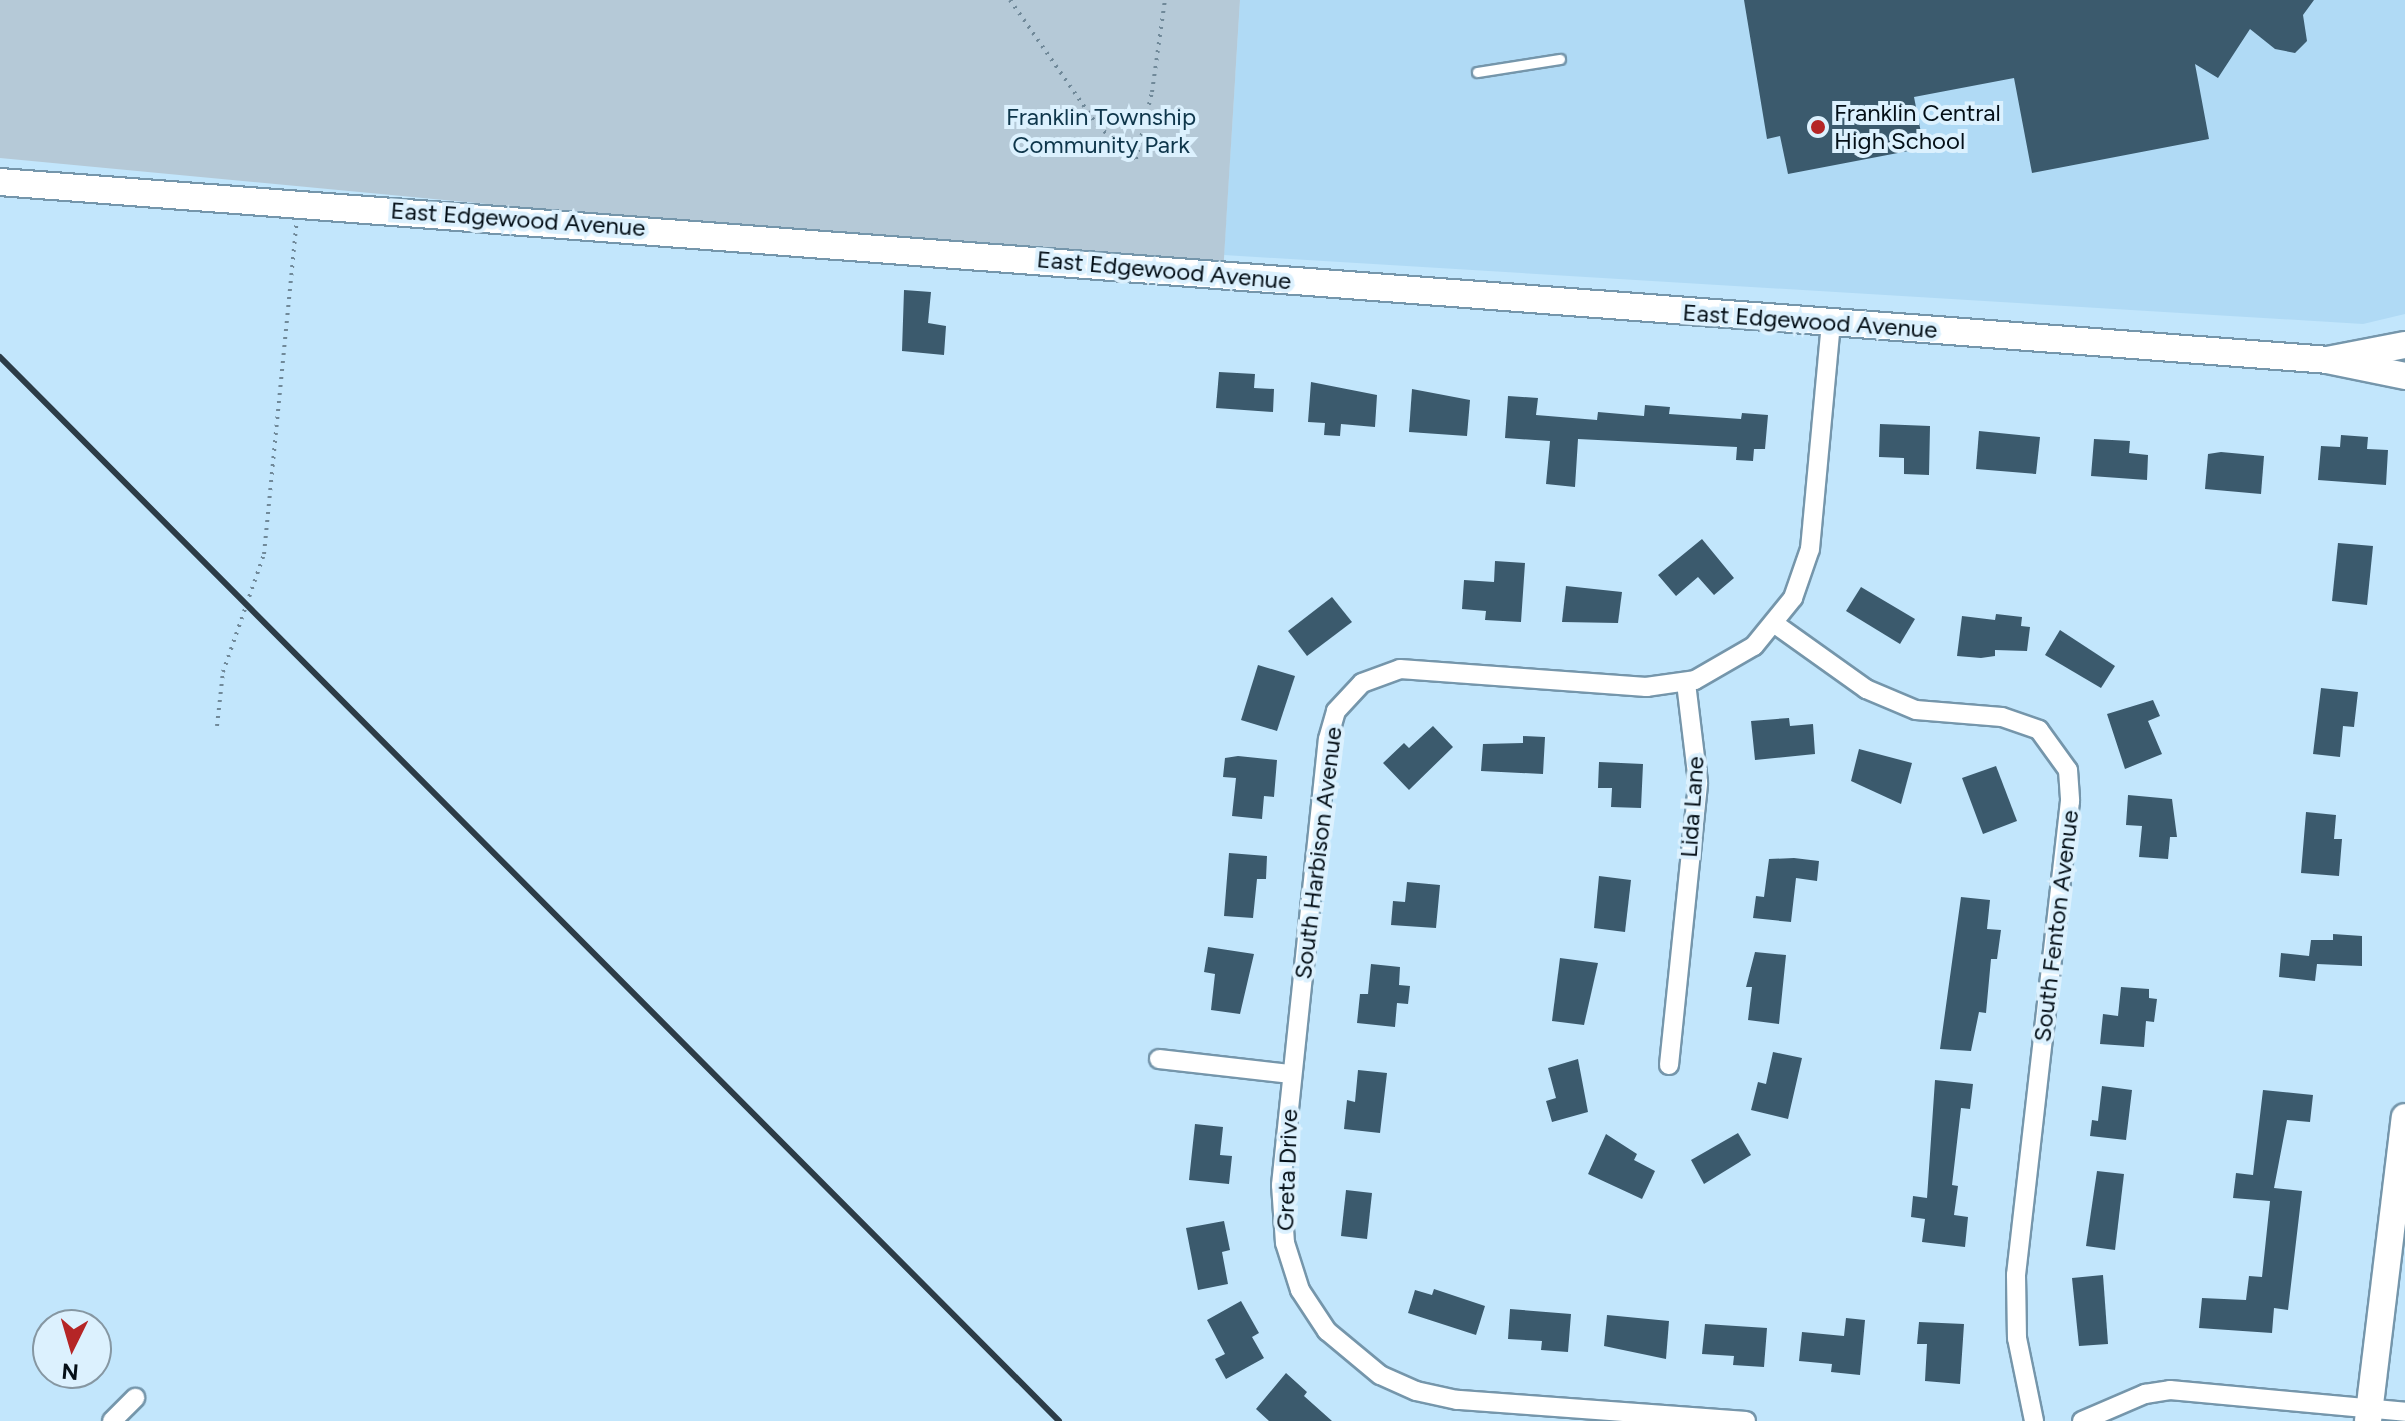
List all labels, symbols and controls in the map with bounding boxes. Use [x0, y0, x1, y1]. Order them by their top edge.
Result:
place label: Franklin Central High School [1834, 99, 2001, 155]
park label: Franklin Township Community Park [1006, 103, 1196, 159]
marker: Franklin Central High School [1809, 118, 1827, 136]
street label: East Edgewood Avenue [390, 196, 646, 242]
street label: East Edgewood Avenue [1036, 245, 1292, 295]
street label: East Edgewood Avenue [1682, 298, 1938, 344]
street label: South Harbison Avenue [1288, 725, 1348, 981]
street label: Lida Lane [1674, 755, 1710, 859]
street label: South Fenton Avenue [2027, 808, 2085, 1044]
street label: Greta Drive [1270, 1108, 1304, 1232]
north arrow [32, 1309, 112, 1389]
text: N [60, 1357, 80, 1386]

